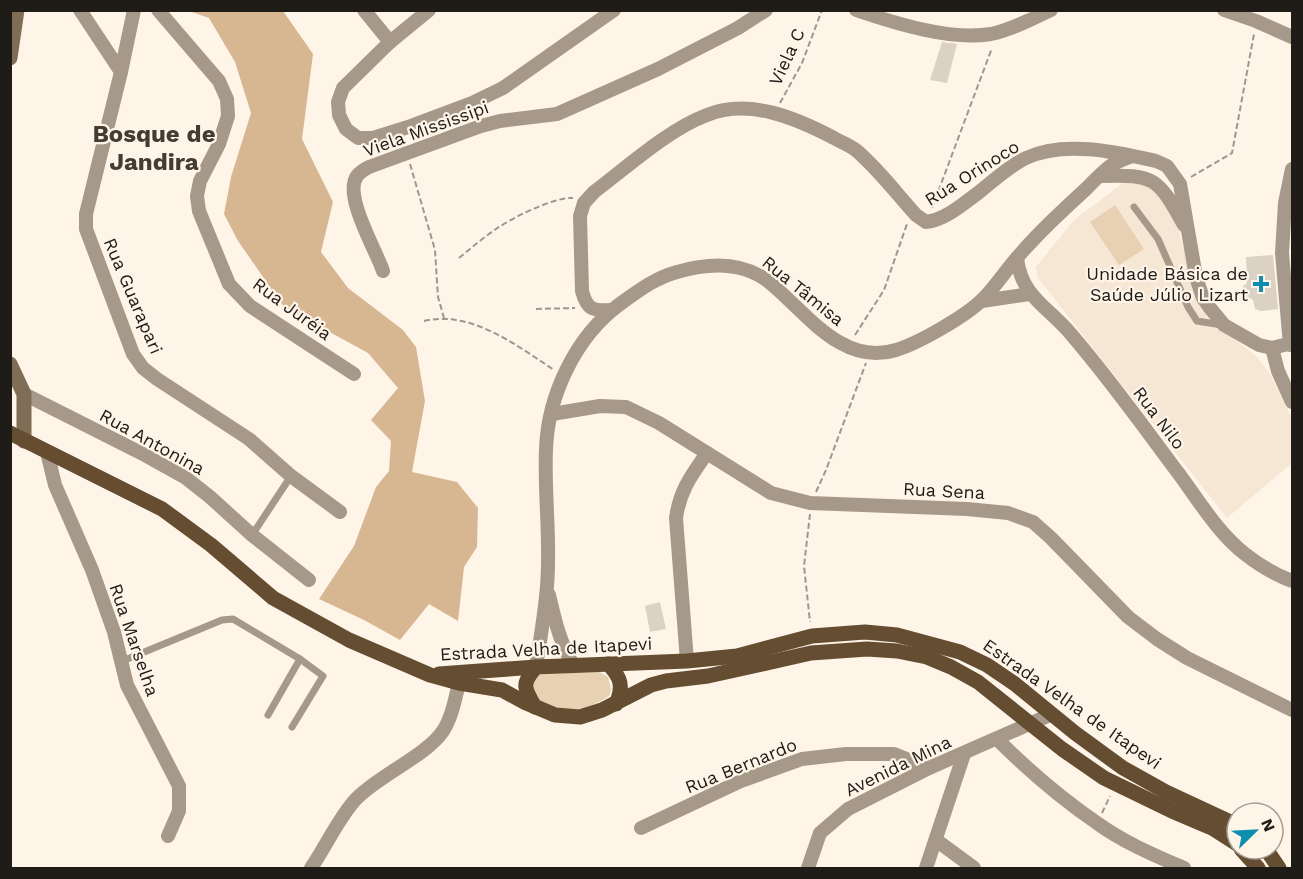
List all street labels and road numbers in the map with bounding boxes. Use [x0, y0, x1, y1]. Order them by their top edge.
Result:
street label: Viela C [764, 25, 809, 89]
street label: Viela Mississipi [360, 96, 491, 161]
street label: Rua Orinoco [921, 135, 1023, 210]
street label: Rua Guarapari [100, 235, 167, 357]
street label: Rua Tâmisa [758, 251, 848, 330]
street label: Rua Juréia [249, 273, 336, 344]
street label: Rua Nilo [1129, 382, 1190, 453]
street label: Rua Antonina [96, 404, 208, 479]
street label: Rua Sena [903, 478, 986, 503]
street label: Rua Marselha [105, 581, 164, 699]
street label: Estrada Velha de Itapevi [439, 632, 653, 665]
street label: Estrada Velha de Itapevi [979, 634, 1165, 773]
street label: Avenida Mina [841, 731, 954, 800]
street label: Rua Bernardo [682, 734, 800, 798]

